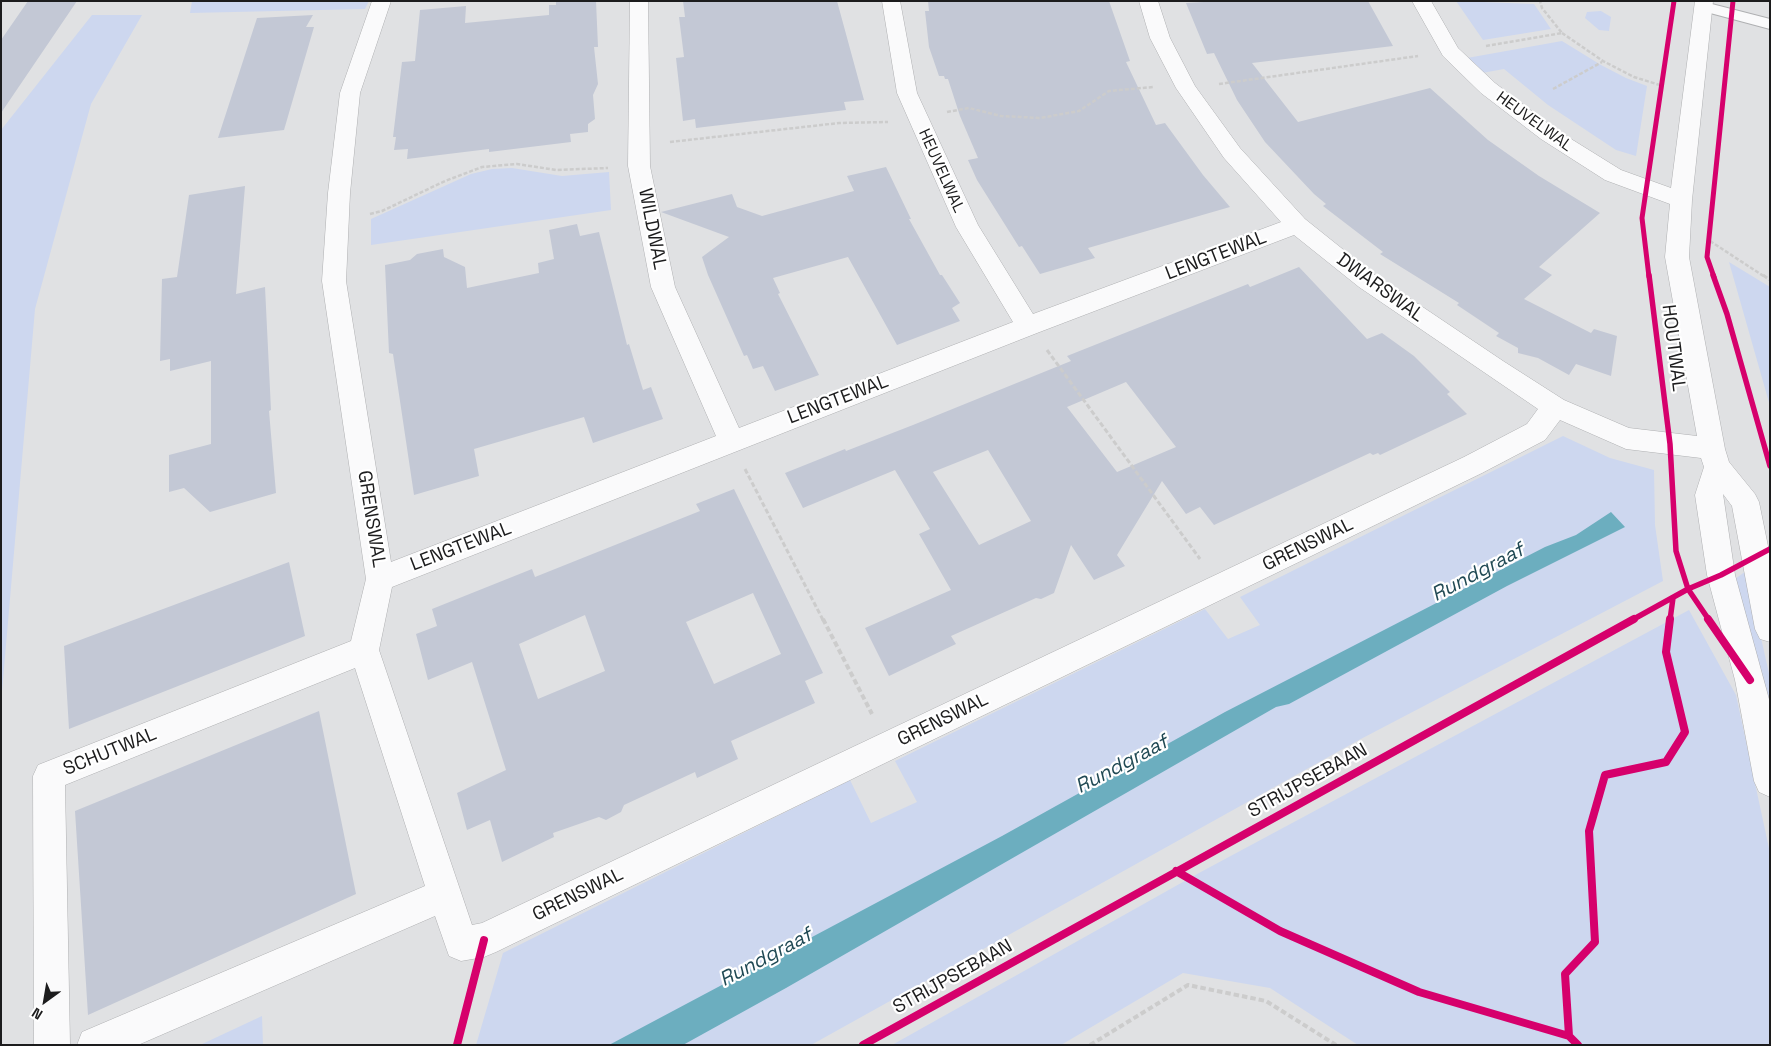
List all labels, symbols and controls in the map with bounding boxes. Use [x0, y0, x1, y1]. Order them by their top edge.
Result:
street label: HEUVELWAL [1492, 88, 1576, 156]
street label: HEUVELWAL [914, 126, 968, 216]
street label: WILDWAL [633, 186, 671, 272]
street label: LENGTEWAL [1162, 226, 1270, 286]
street label: DWARSWAL [1332, 249, 1428, 327]
street label: HOUTWAL [1656, 303, 1690, 393]
street label: LENGTEWAL [784, 370, 892, 430]
street label: GRENSWAL [352, 469, 390, 569]
street label: GRENSWAL [1259, 513, 1357, 577]
street label: LENGTEWAL [407, 517, 515, 577]
water label: Rundgraaf [1428, 539, 1528, 607]
street label: GRENSWAL [894, 688, 992, 752]
street label: SCHUTWAL [60, 723, 160, 781]
water label: Rundgraaf [1072, 731, 1172, 799]
street label: STRIJPSEBAAN [1244, 739, 1372, 823]
street label: GRENSWAL [529, 863, 627, 927]
water label: Rundgraaf [716, 924, 816, 992]
street label: STRIJPSEBAAN [889, 935, 1017, 1019]
north arrow [20, 976, 70, 1026]
text: N [28, 1004, 46, 1024]

